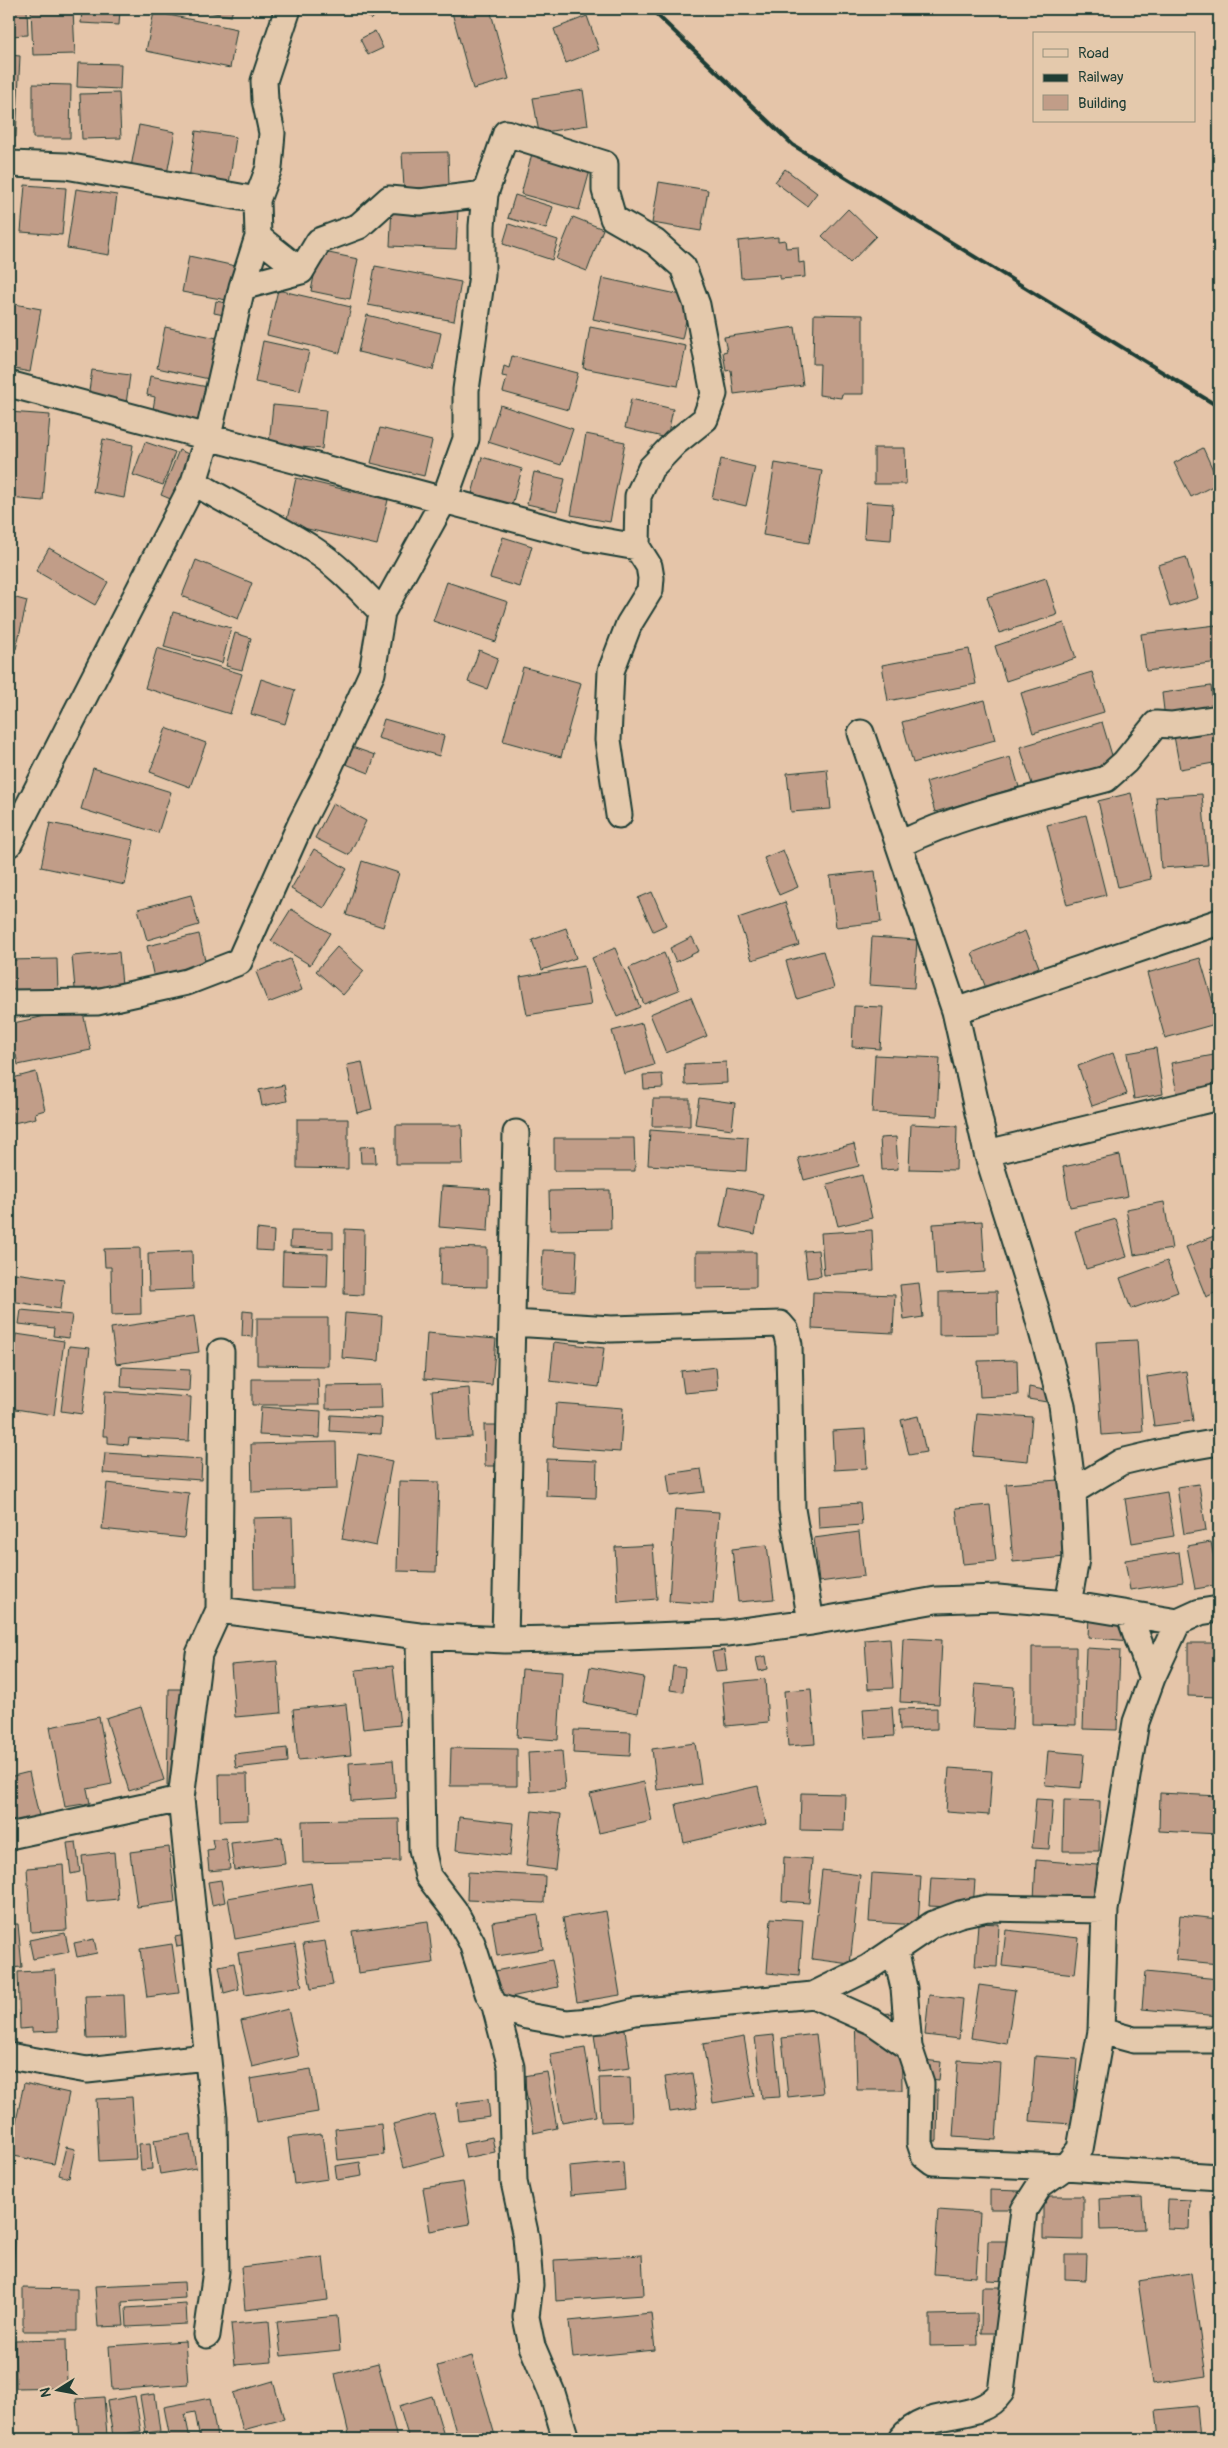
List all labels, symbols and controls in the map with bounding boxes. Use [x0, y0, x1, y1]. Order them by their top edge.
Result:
legend [1033, 32, 1196, 122]
text: Road [1078, 44, 1109, 63]
text: Railway [1078, 68, 1124, 87]
text: Building [1078, 94, 1126, 113]
north arrow [32, 2366, 82, 2416]
text: N [36, 2386, 55, 2399]

